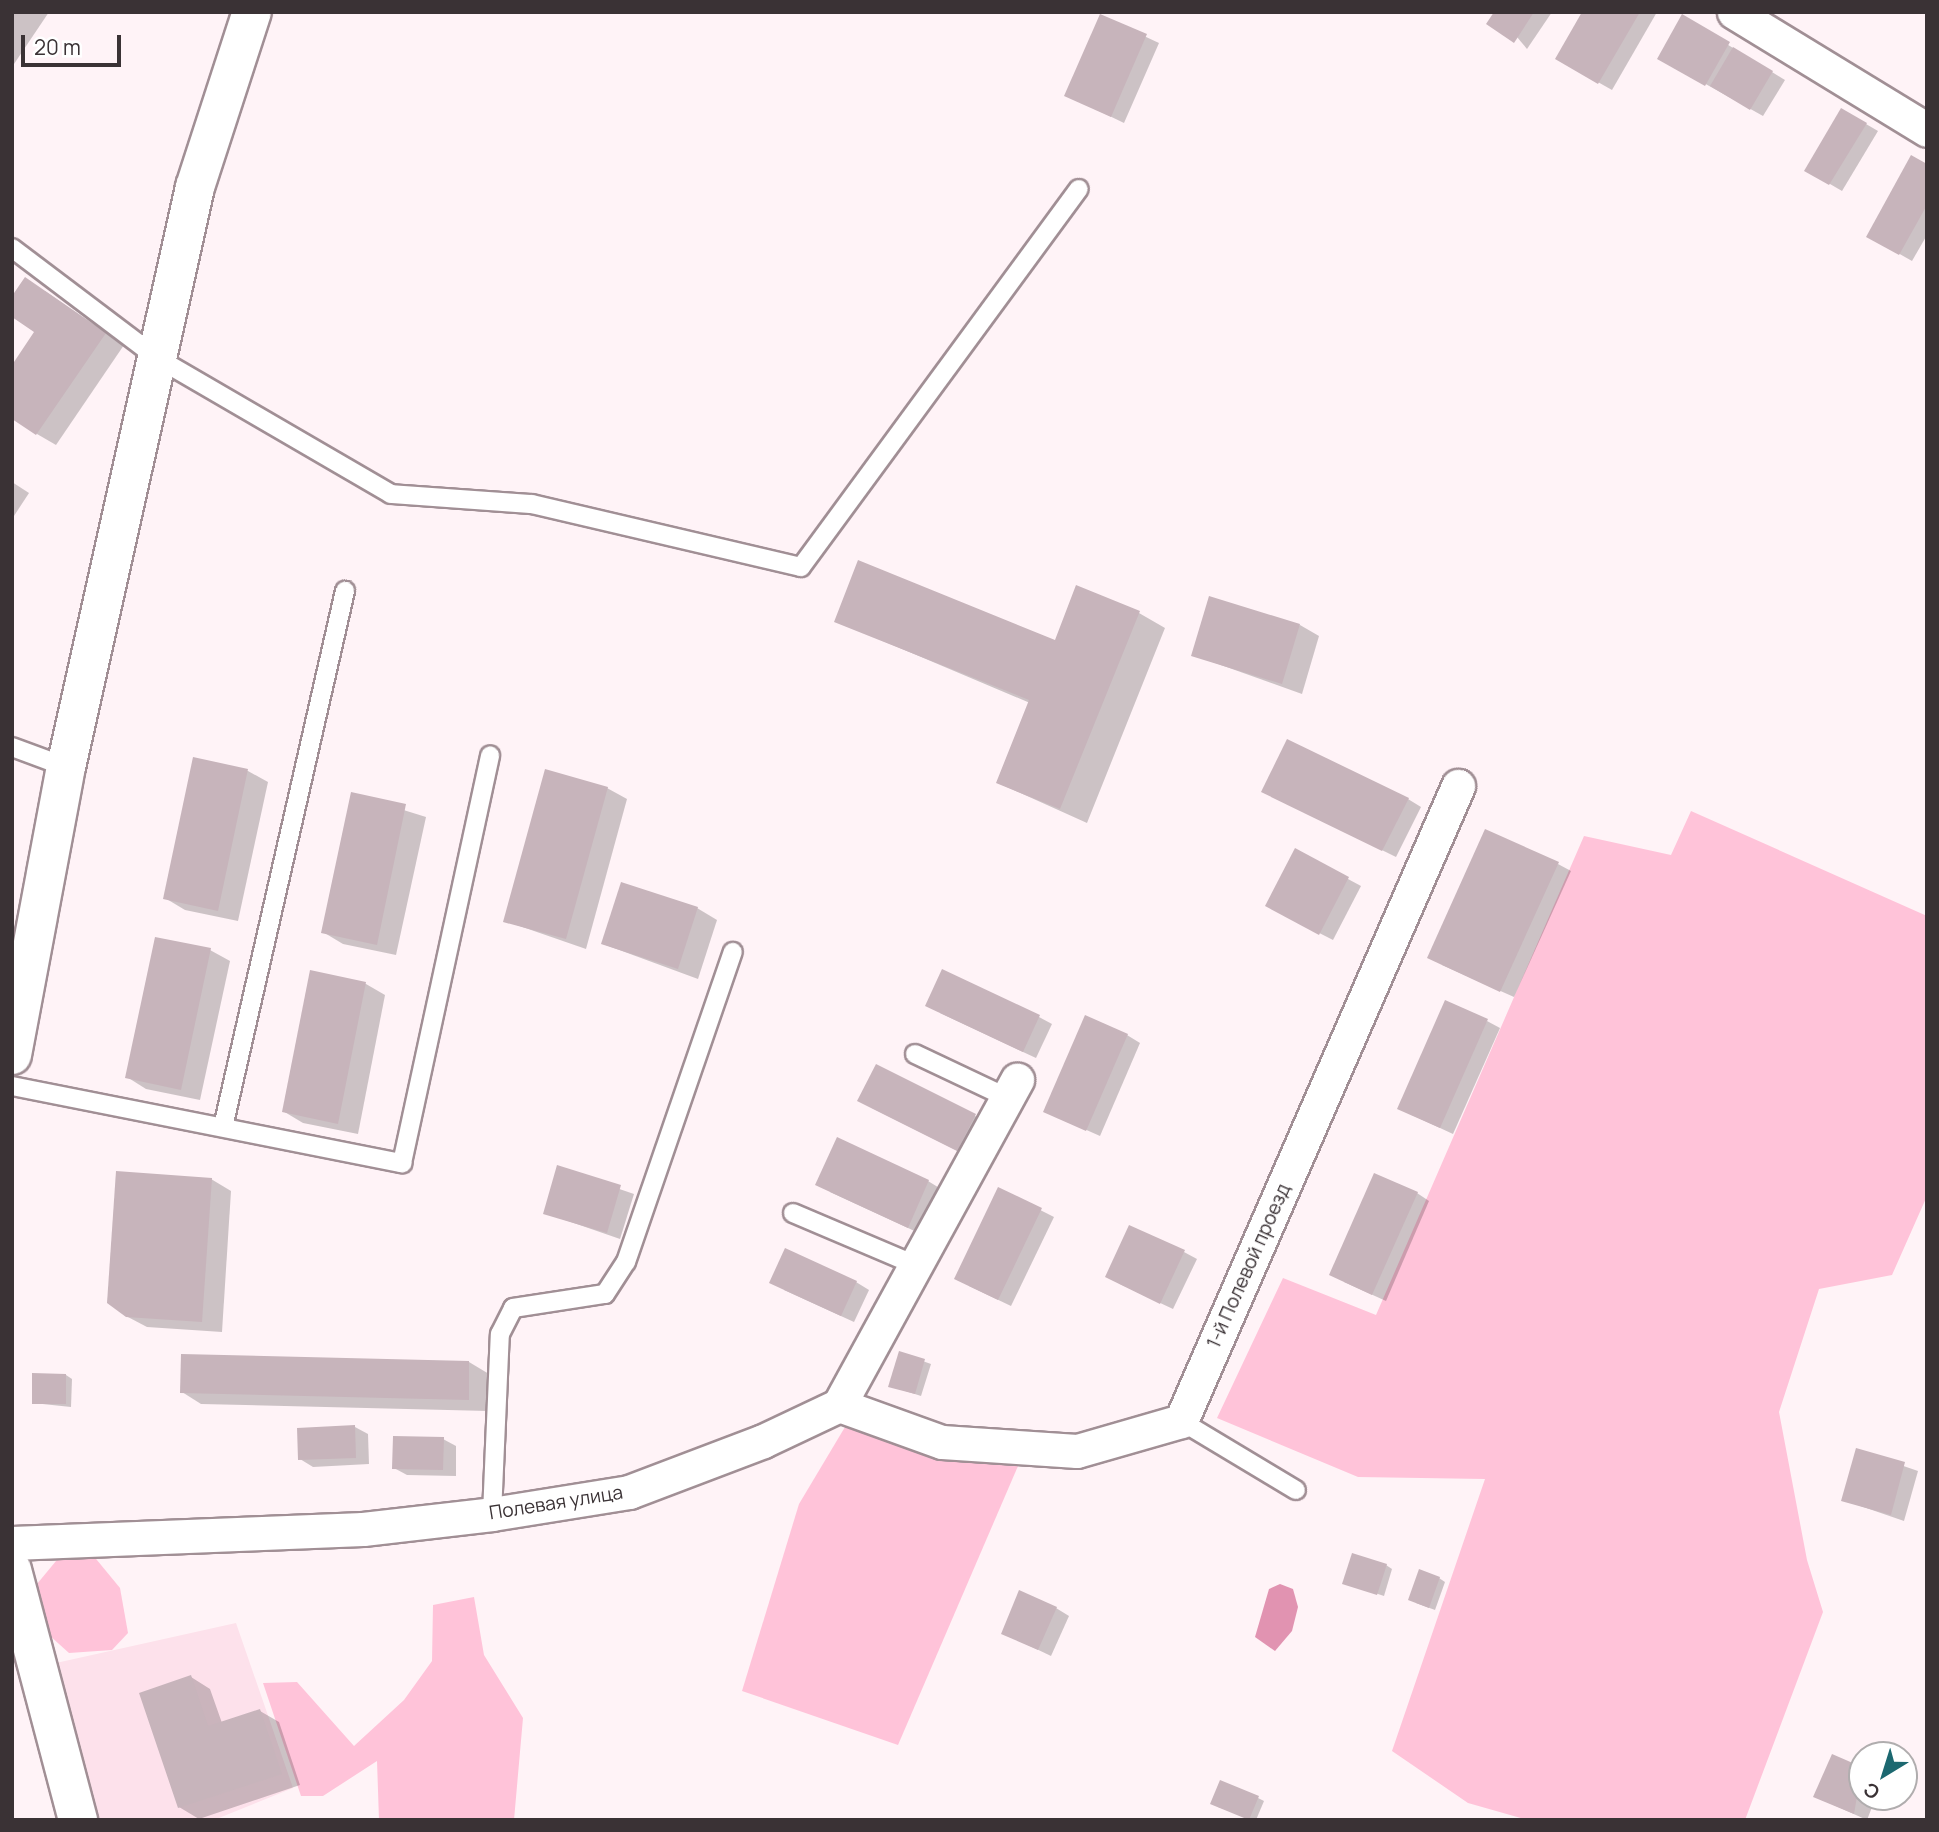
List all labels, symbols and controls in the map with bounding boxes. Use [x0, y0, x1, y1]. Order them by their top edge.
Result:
scale bar [24, 21, 124, 65]
text: 20 m [34, 33, 81, 61]
street label: 1-й Полевой проезд [1202, 1180, 1296, 1352]
street label: Полевая улица [487, 1481, 625, 1525]
north arrow [1848, 1741, 1918, 1811]
text: С [1858, 1776, 1885, 1806]

